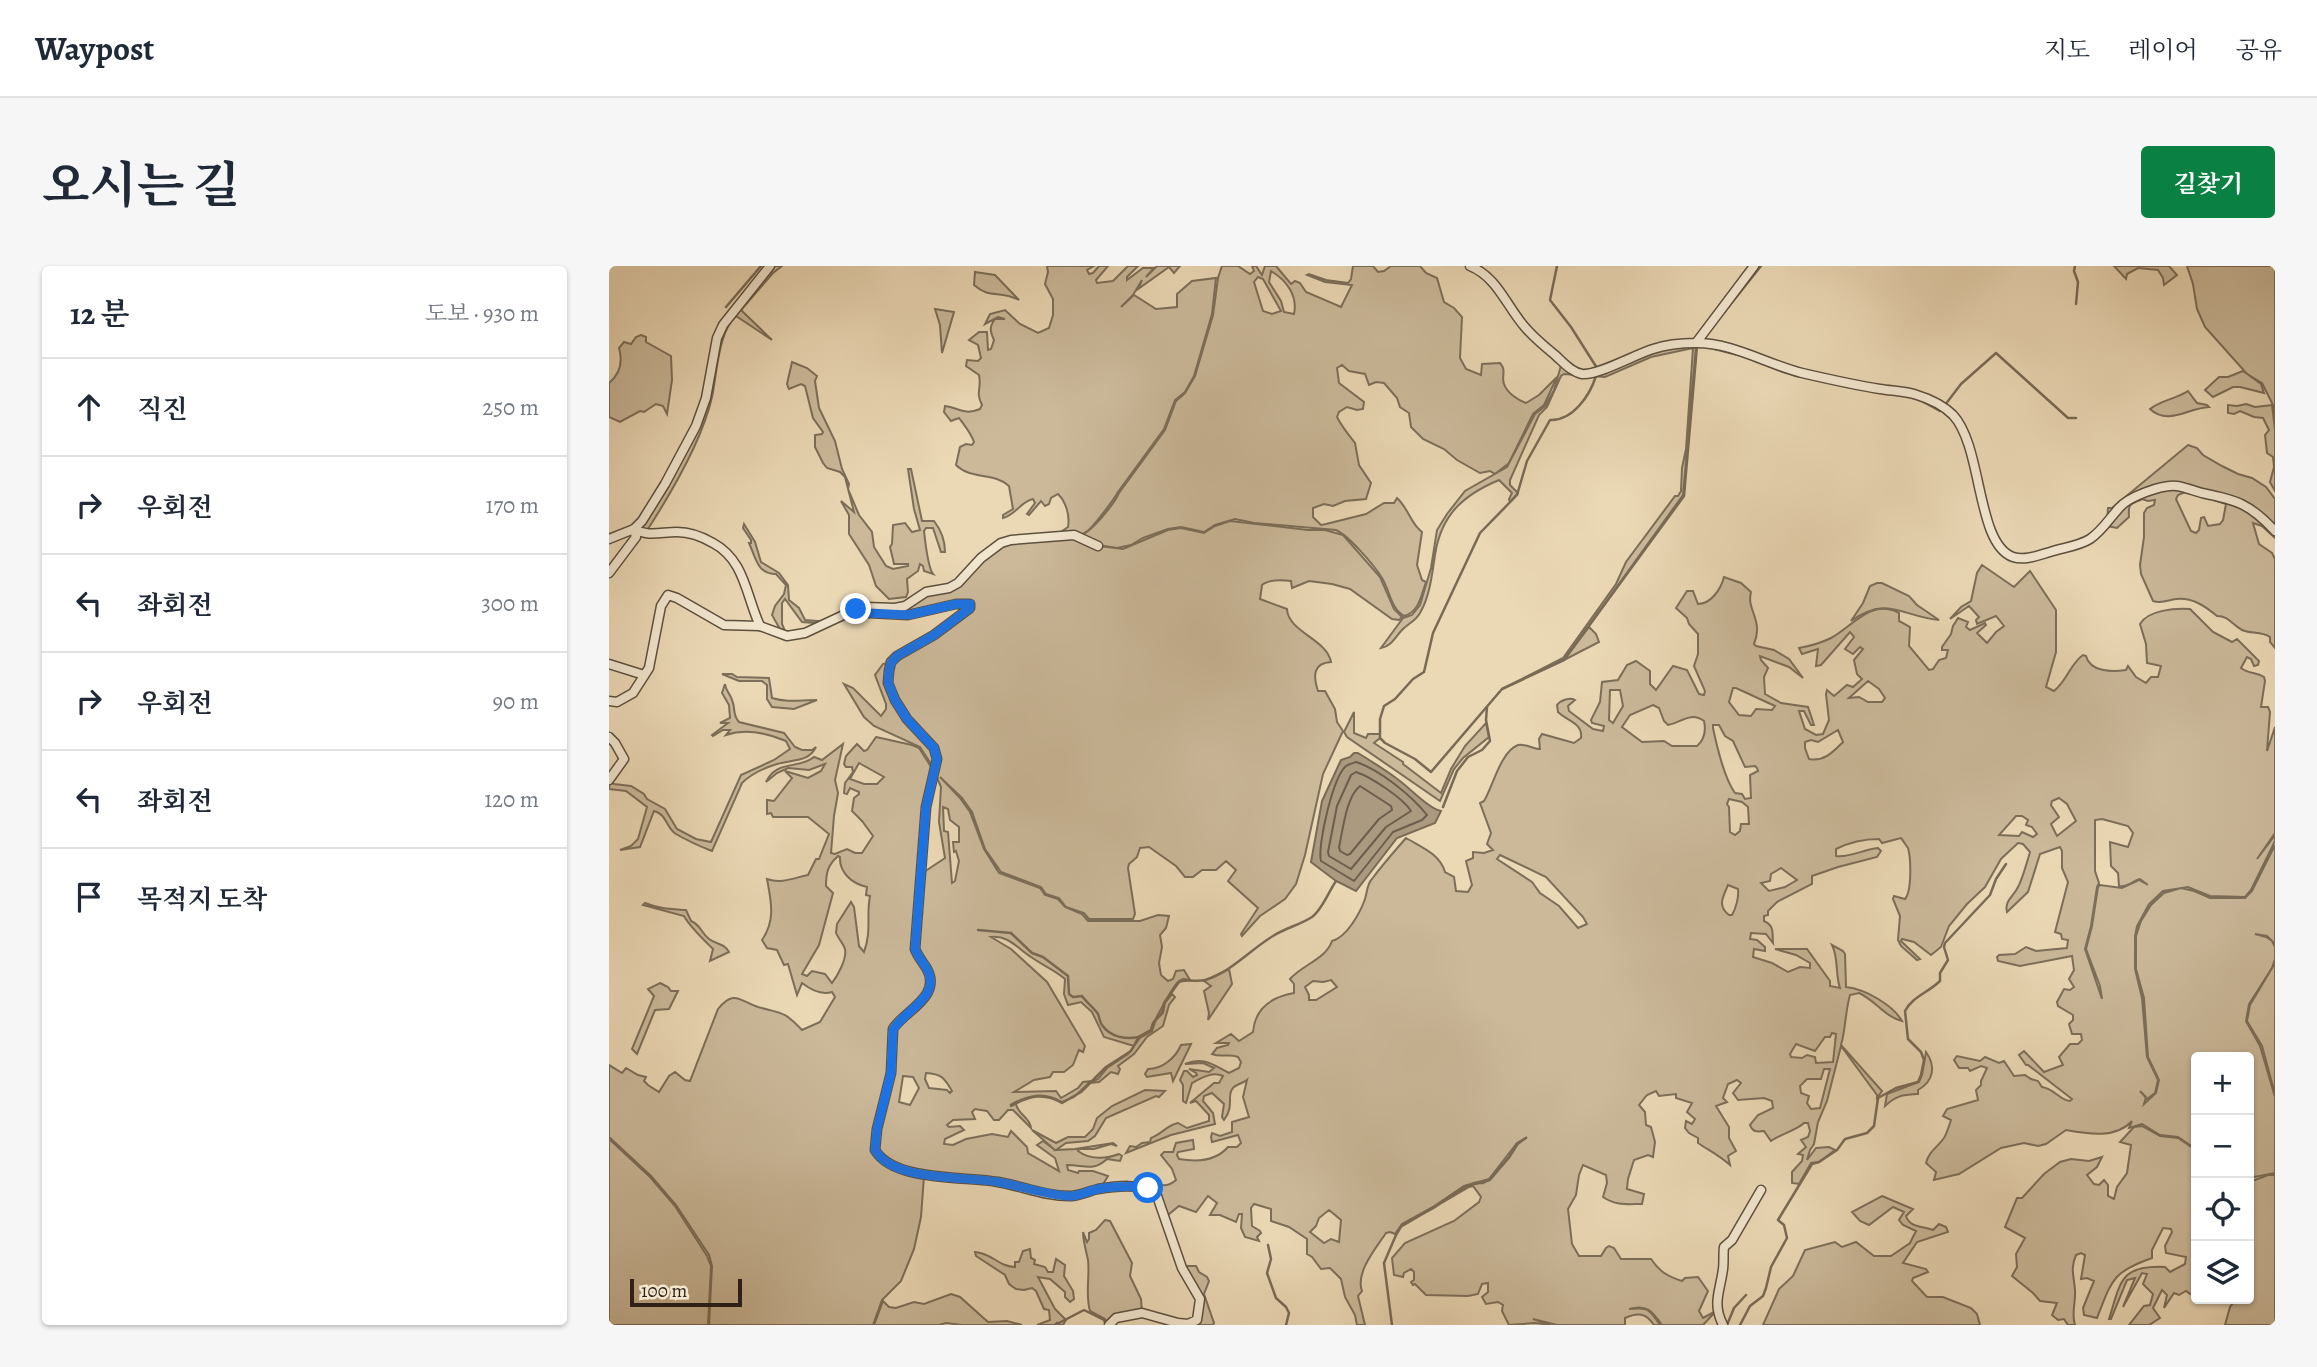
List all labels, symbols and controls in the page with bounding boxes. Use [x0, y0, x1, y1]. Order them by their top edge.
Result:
text: Waypost [35, 26, 154, 71]
text: 지도 [2044, 34, 2090, 66]
text: 레이어 [2128, 34, 2198, 66]
text: 공유 [2236, 34, 2282, 66]
button: 길찾기 [2141, 146, 2275, 218]
text: 오시는 길 [42, 152, 240, 219]
text: 12 분 [70, 294, 129, 334]
text: 도보 · 930 m [425, 298, 539, 329]
icon: ahead [70, 388, 108, 426]
text: 직진 [137, 392, 187, 427]
text: 250 m [482, 392, 539, 423]
icon: right [70, 486, 108, 524]
text: 우회전 [137, 490, 212, 525]
text: 170 m [486, 490, 539, 521]
icon: left [70, 584, 108, 622]
text: 좌회전 [137, 588, 212, 623]
text: 300 m [481, 588, 539, 619]
route end [840, 593, 871, 624]
icon: right [70, 682, 108, 720]
text: 우회전 [137, 686, 212, 721]
text: 90 m [493, 686, 539, 717]
icon: left [70, 780, 108, 818]
text: 좌회전 [137, 784, 212, 819]
text: 120 m [484, 784, 539, 815]
icon: arrive [70, 878, 108, 916]
text: 목적지 도착 [137, 882, 267, 917]
map controls [2191, 1052, 2254, 1304]
button: + [2191, 1052, 2254, 1115]
button: − [2191, 1115, 2254, 1178]
route start [1132, 1172, 1163, 1203]
button: locate [2191, 1178, 2254, 1241]
button: layers [2191, 1241, 2254, 1304]
scale bar [630, 1276, 742, 1308]
text: 100 m [641, 1278, 687, 1304]

